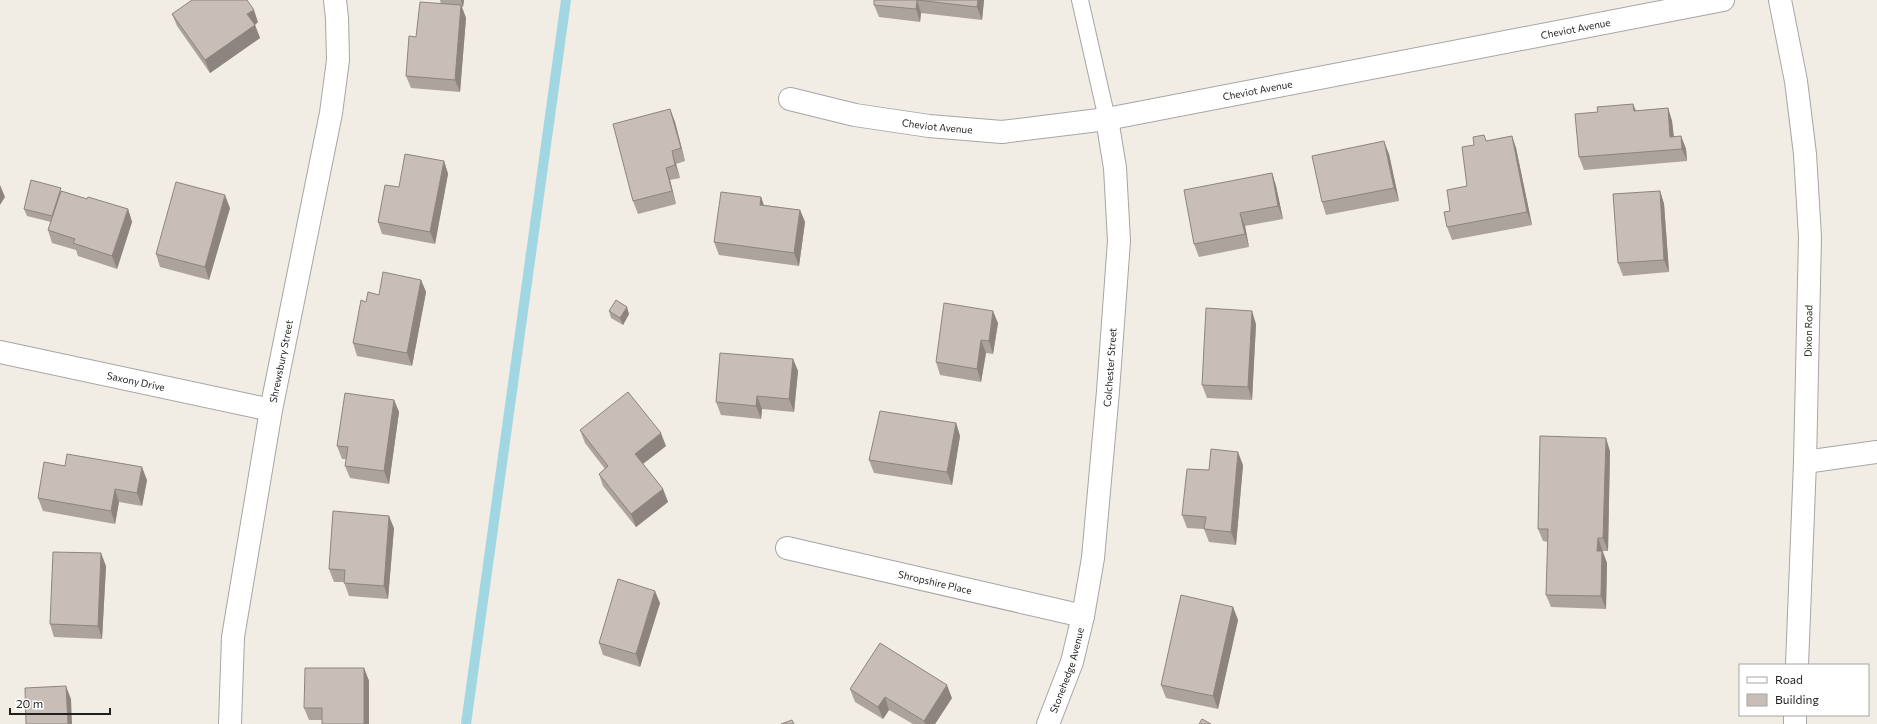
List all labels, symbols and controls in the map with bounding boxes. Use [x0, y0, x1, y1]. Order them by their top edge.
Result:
street label: Cheviot Avenue [1540, 16, 1611, 41]
street label: Cheviot Avenue [1222, 77, 1293, 103]
street label: Cheviot Avenue [901, 116, 973, 136]
street label: Dixon Road [1802, 305, 1814, 357]
street label: Shrewsbury Street [267, 319, 295, 404]
street label: Colchester Street [1101, 327, 1119, 407]
street label: Saxony Drive [106, 369, 166, 393]
street label: Shropshire Place [897, 568, 973, 596]
street label: Stonehedge Avenue [1047, 626, 1086, 715]
legend [1739, 664, 1869, 716]
text: Road [1775, 672, 1803, 686]
scale bar [10, 690, 110, 716]
text: Building [1775, 692, 1819, 706]
text: 20 m [16, 696, 43, 710]

